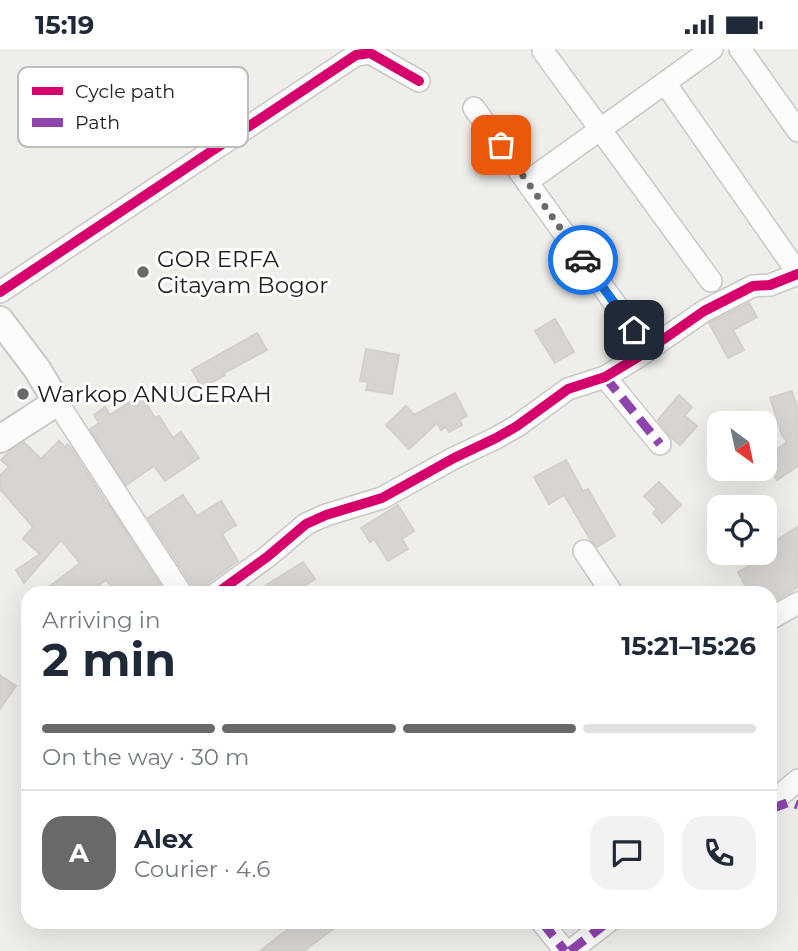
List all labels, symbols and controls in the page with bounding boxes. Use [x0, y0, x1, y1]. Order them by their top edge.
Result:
text: 15:19 [35, 9, 94, 41]
legend [18, 67, 248, 147]
text: Cycle path [75, 80, 175, 103]
text: Path [75, 111, 120, 134]
pin [471, 115, 531, 175]
icon: bag [482, 126, 520, 164]
courier [548, 225, 618, 295]
icon: car [564, 241, 602, 279]
place label: GOR ERFA Citayam Bogor [157, 245, 328, 299]
marker: GOR ERFA Citayam Bogor [135, 264, 151, 280]
pin [604, 300, 664, 360]
icon: home [615, 311, 653, 349]
place label: Warkop ANUGERAH [37, 380, 272, 408]
marker: Warkop ANUGERAH [15, 386, 31, 402]
north arrow [707, 411, 777, 481]
map controls [707, 411, 777, 565]
button: locate [707, 495, 777, 565]
text: Arriving in [42, 606, 161, 634]
text: 15:21–15:26 [621, 630, 756, 662]
text: 2 min [42, 631, 176, 688]
text: On the way · 30 m [42, 743, 250, 771]
button: chat [590, 816, 664, 890]
button: phone [682, 816, 756, 890]
text: Alex [134, 823, 193, 855]
text: A [69, 837, 89, 869]
text: Courier · 4.6 [134, 855, 270, 883]

